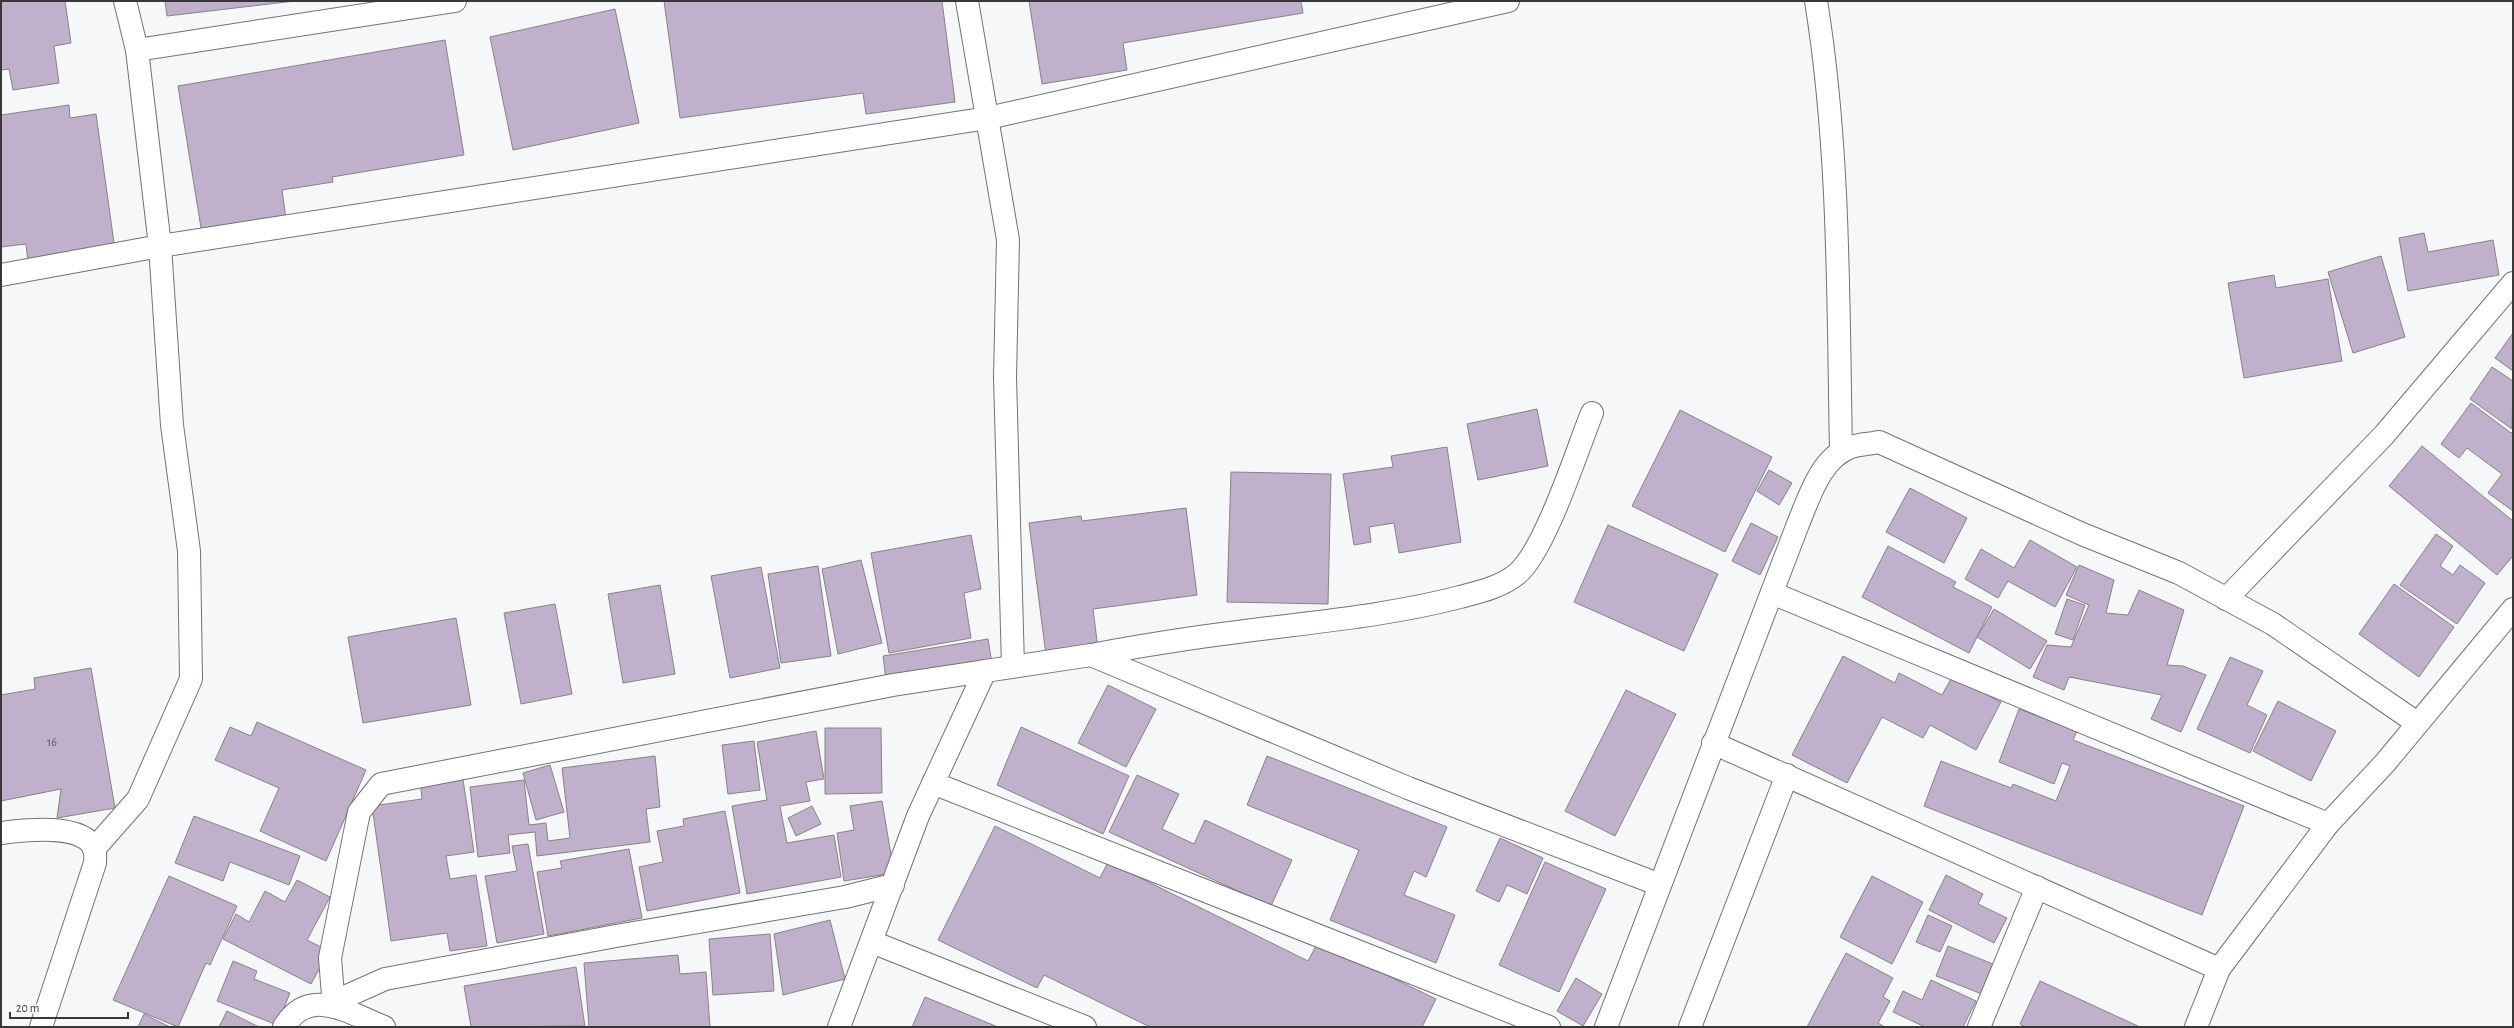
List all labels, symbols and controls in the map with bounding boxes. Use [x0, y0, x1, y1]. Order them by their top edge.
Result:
house number: 16 [47, 736, 57, 748]
scale bar [10, 994, 128, 1020]
text: 20 m [16, 1002, 39, 1014]

